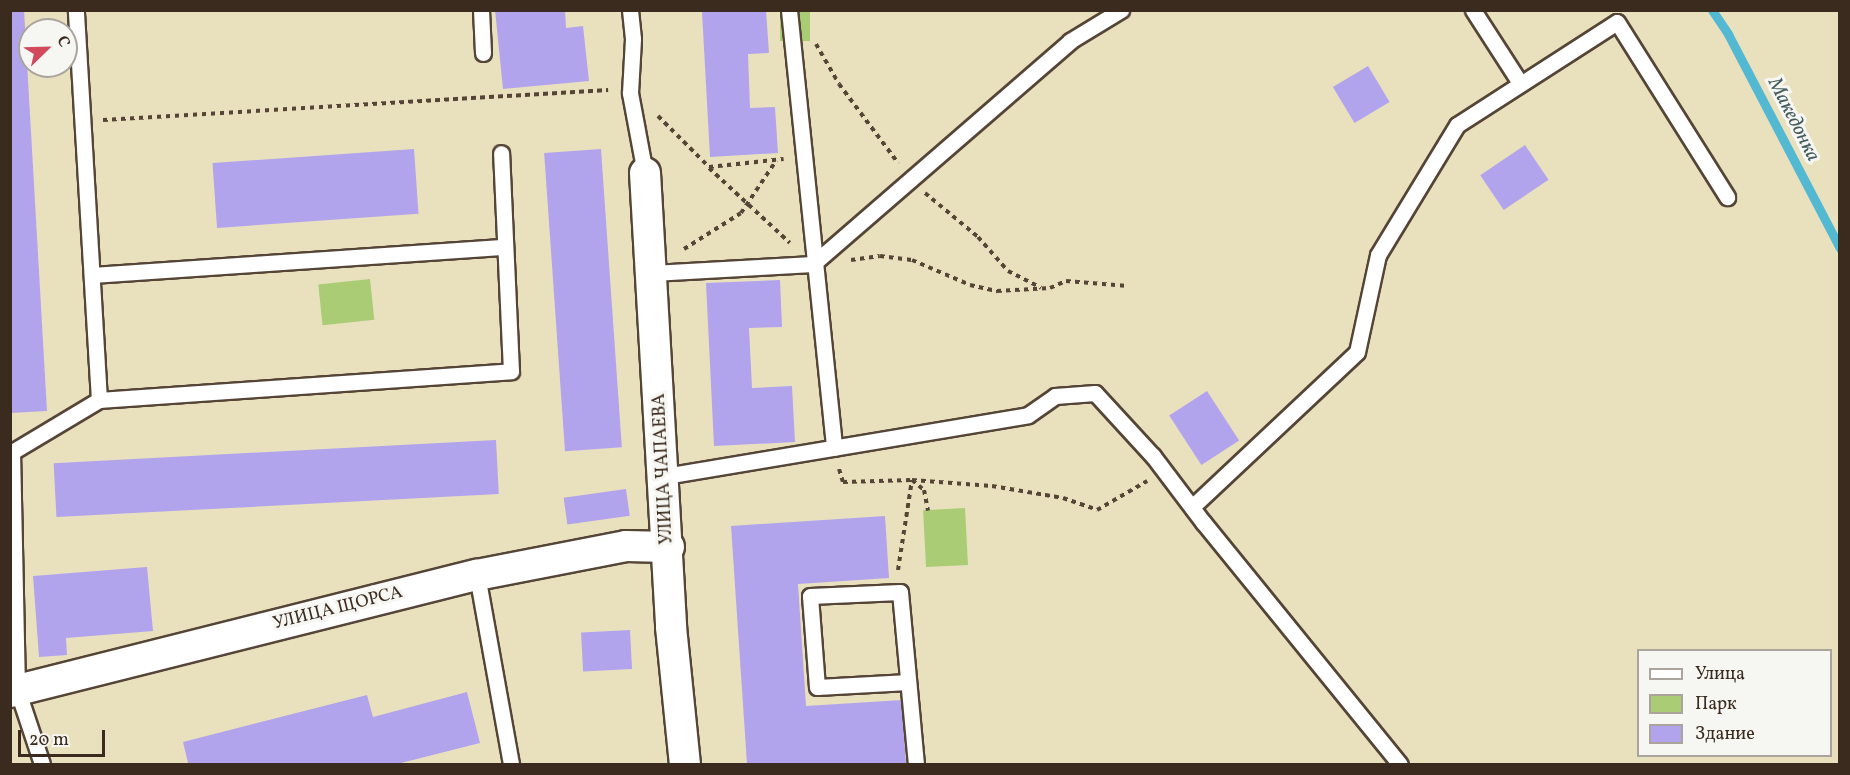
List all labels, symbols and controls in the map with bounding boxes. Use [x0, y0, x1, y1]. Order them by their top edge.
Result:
north arrow [18, 18, 78, 78]
text: С [51, 33, 75, 51]
water label: Македонка [1762, 74, 1824, 166]
street label: УЛИЦА ЧАПАЕВА [649, 393, 679, 545]
street label: УЛИЦА ЩОРСА [271, 582, 405, 636]
legend [1637, 649, 1832, 757]
text: Улица [1695, 662, 1745, 687]
text: Парк [1695, 692, 1737, 717]
scale bar [21, 718, 108, 756]
text: Здание [1695, 722, 1755, 747]
text: 20 m [29, 728, 69, 753]

